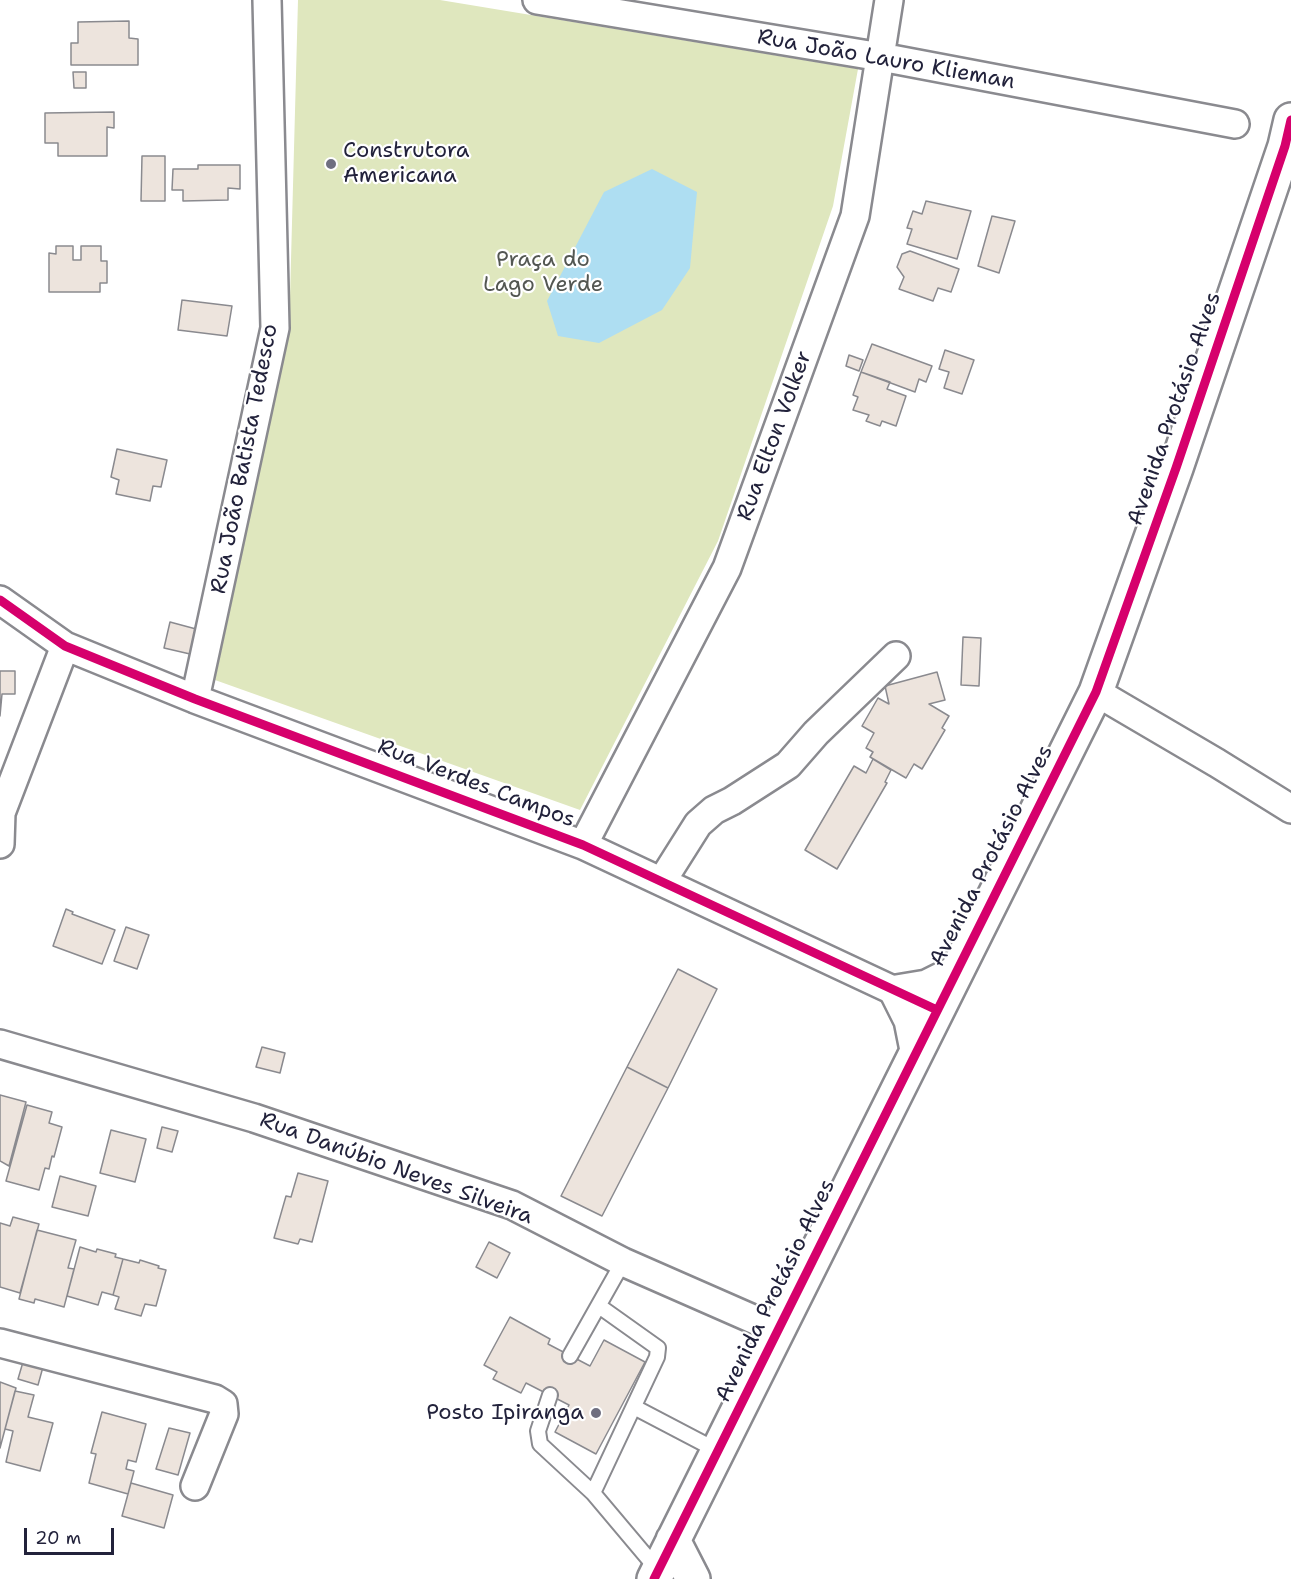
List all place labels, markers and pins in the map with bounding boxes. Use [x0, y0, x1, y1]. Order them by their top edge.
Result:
place label: Construtora Americana [343, 138, 469, 190]
marker: Construtora Americana [324, 157, 338, 171]
place label: Posto Ipiranga [426, 1400, 584, 1426]
marker: Posto Ipiranga [589, 1406, 603, 1420]

